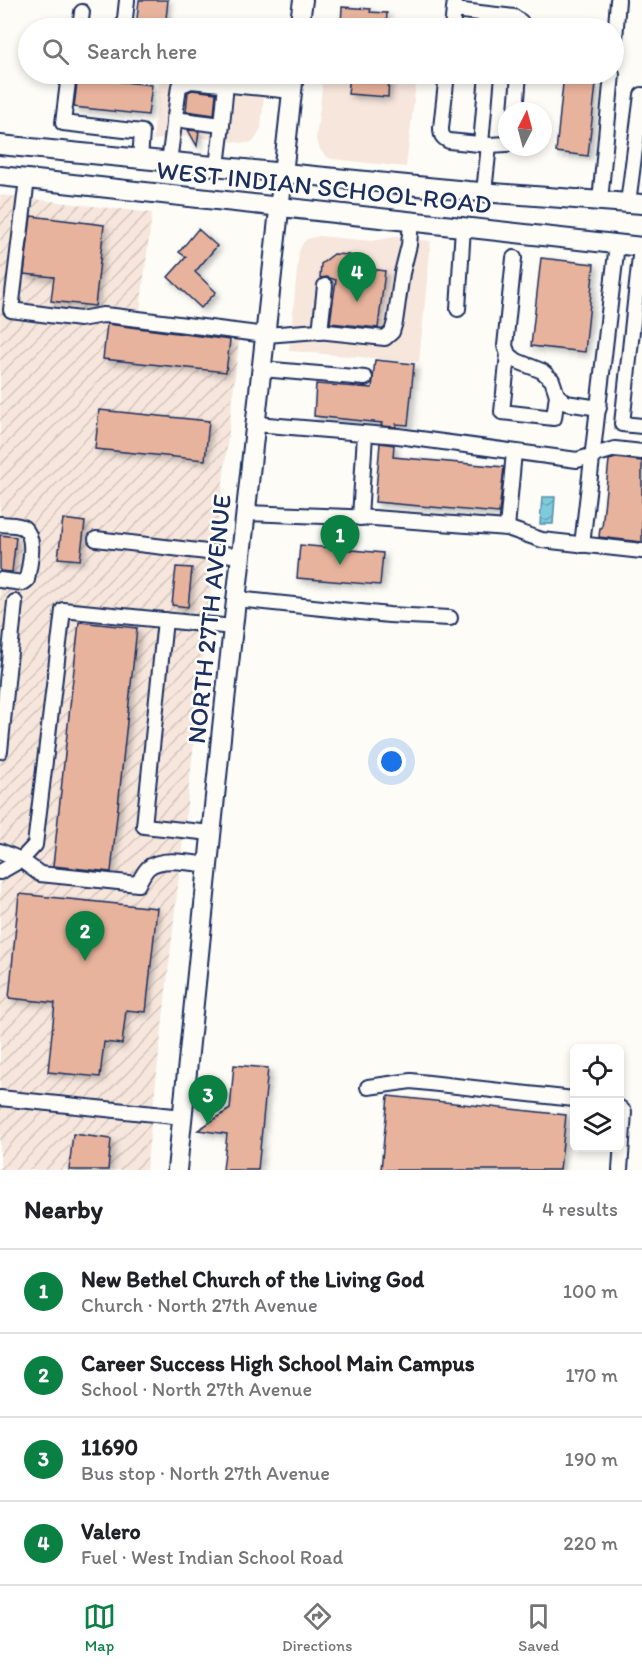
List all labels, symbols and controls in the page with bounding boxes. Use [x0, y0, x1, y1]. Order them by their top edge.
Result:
search box [18, 18, 624, 84]
icon: search [39, 35, 72, 68]
text: Search here [87, 38, 197, 65]
north arrow [498, 102, 552, 156]
street label: WEST INDIAN SCHOOL ROAD [155, 153, 493, 221]
pin: 4 [338, 252, 376, 302]
street label: NORTH 27TH AVENUE [180, 493, 238, 745]
pin: 1 [320, 516, 360, 565]
your location [377, 747, 406, 776]
pin: 2 [66, 912, 104, 961]
map controls [570, 1044, 624, 1152]
button: locate [570, 1044, 624, 1098]
pin: 3 [188, 1076, 228, 1125]
button: layers [570, 1098, 624, 1152]
text: Nearby [24, 1193, 103, 1225]
text: 4 results [542, 1197, 618, 1221]
text: New Bethel Church of the Living God [81, 1266, 424, 1293]
text: 1 [39, 1279, 48, 1303]
text: 100 m [563, 1279, 618, 1303]
text: Church · North 27th Avenue [81, 1293, 318, 1317]
text: Career Success High School Main Campus [81, 1350, 475, 1377]
text: 2 [38, 1363, 49, 1387]
text: 170 m [565, 1363, 618, 1387]
text: School · North 27th Avenue [81, 1377, 312, 1401]
text: 11690 [81, 1434, 138, 1461]
text: 3 [38, 1447, 49, 1471]
text: 190 m [565, 1447, 618, 1471]
text: Bus stop · North 27th Avenue [81, 1461, 330, 1485]
text: Valero [81, 1518, 141, 1545]
text: 4 [37, 1531, 50, 1555]
text: 220 m [563, 1531, 618, 1555]
text: Fuel · West Indian School Road [81, 1545, 343, 1569]
tab: Map [83, 1600, 116, 1655]
tab: Directions [282, 1600, 352, 1655]
tab: Saved [518, 1600, 559, 1655]

